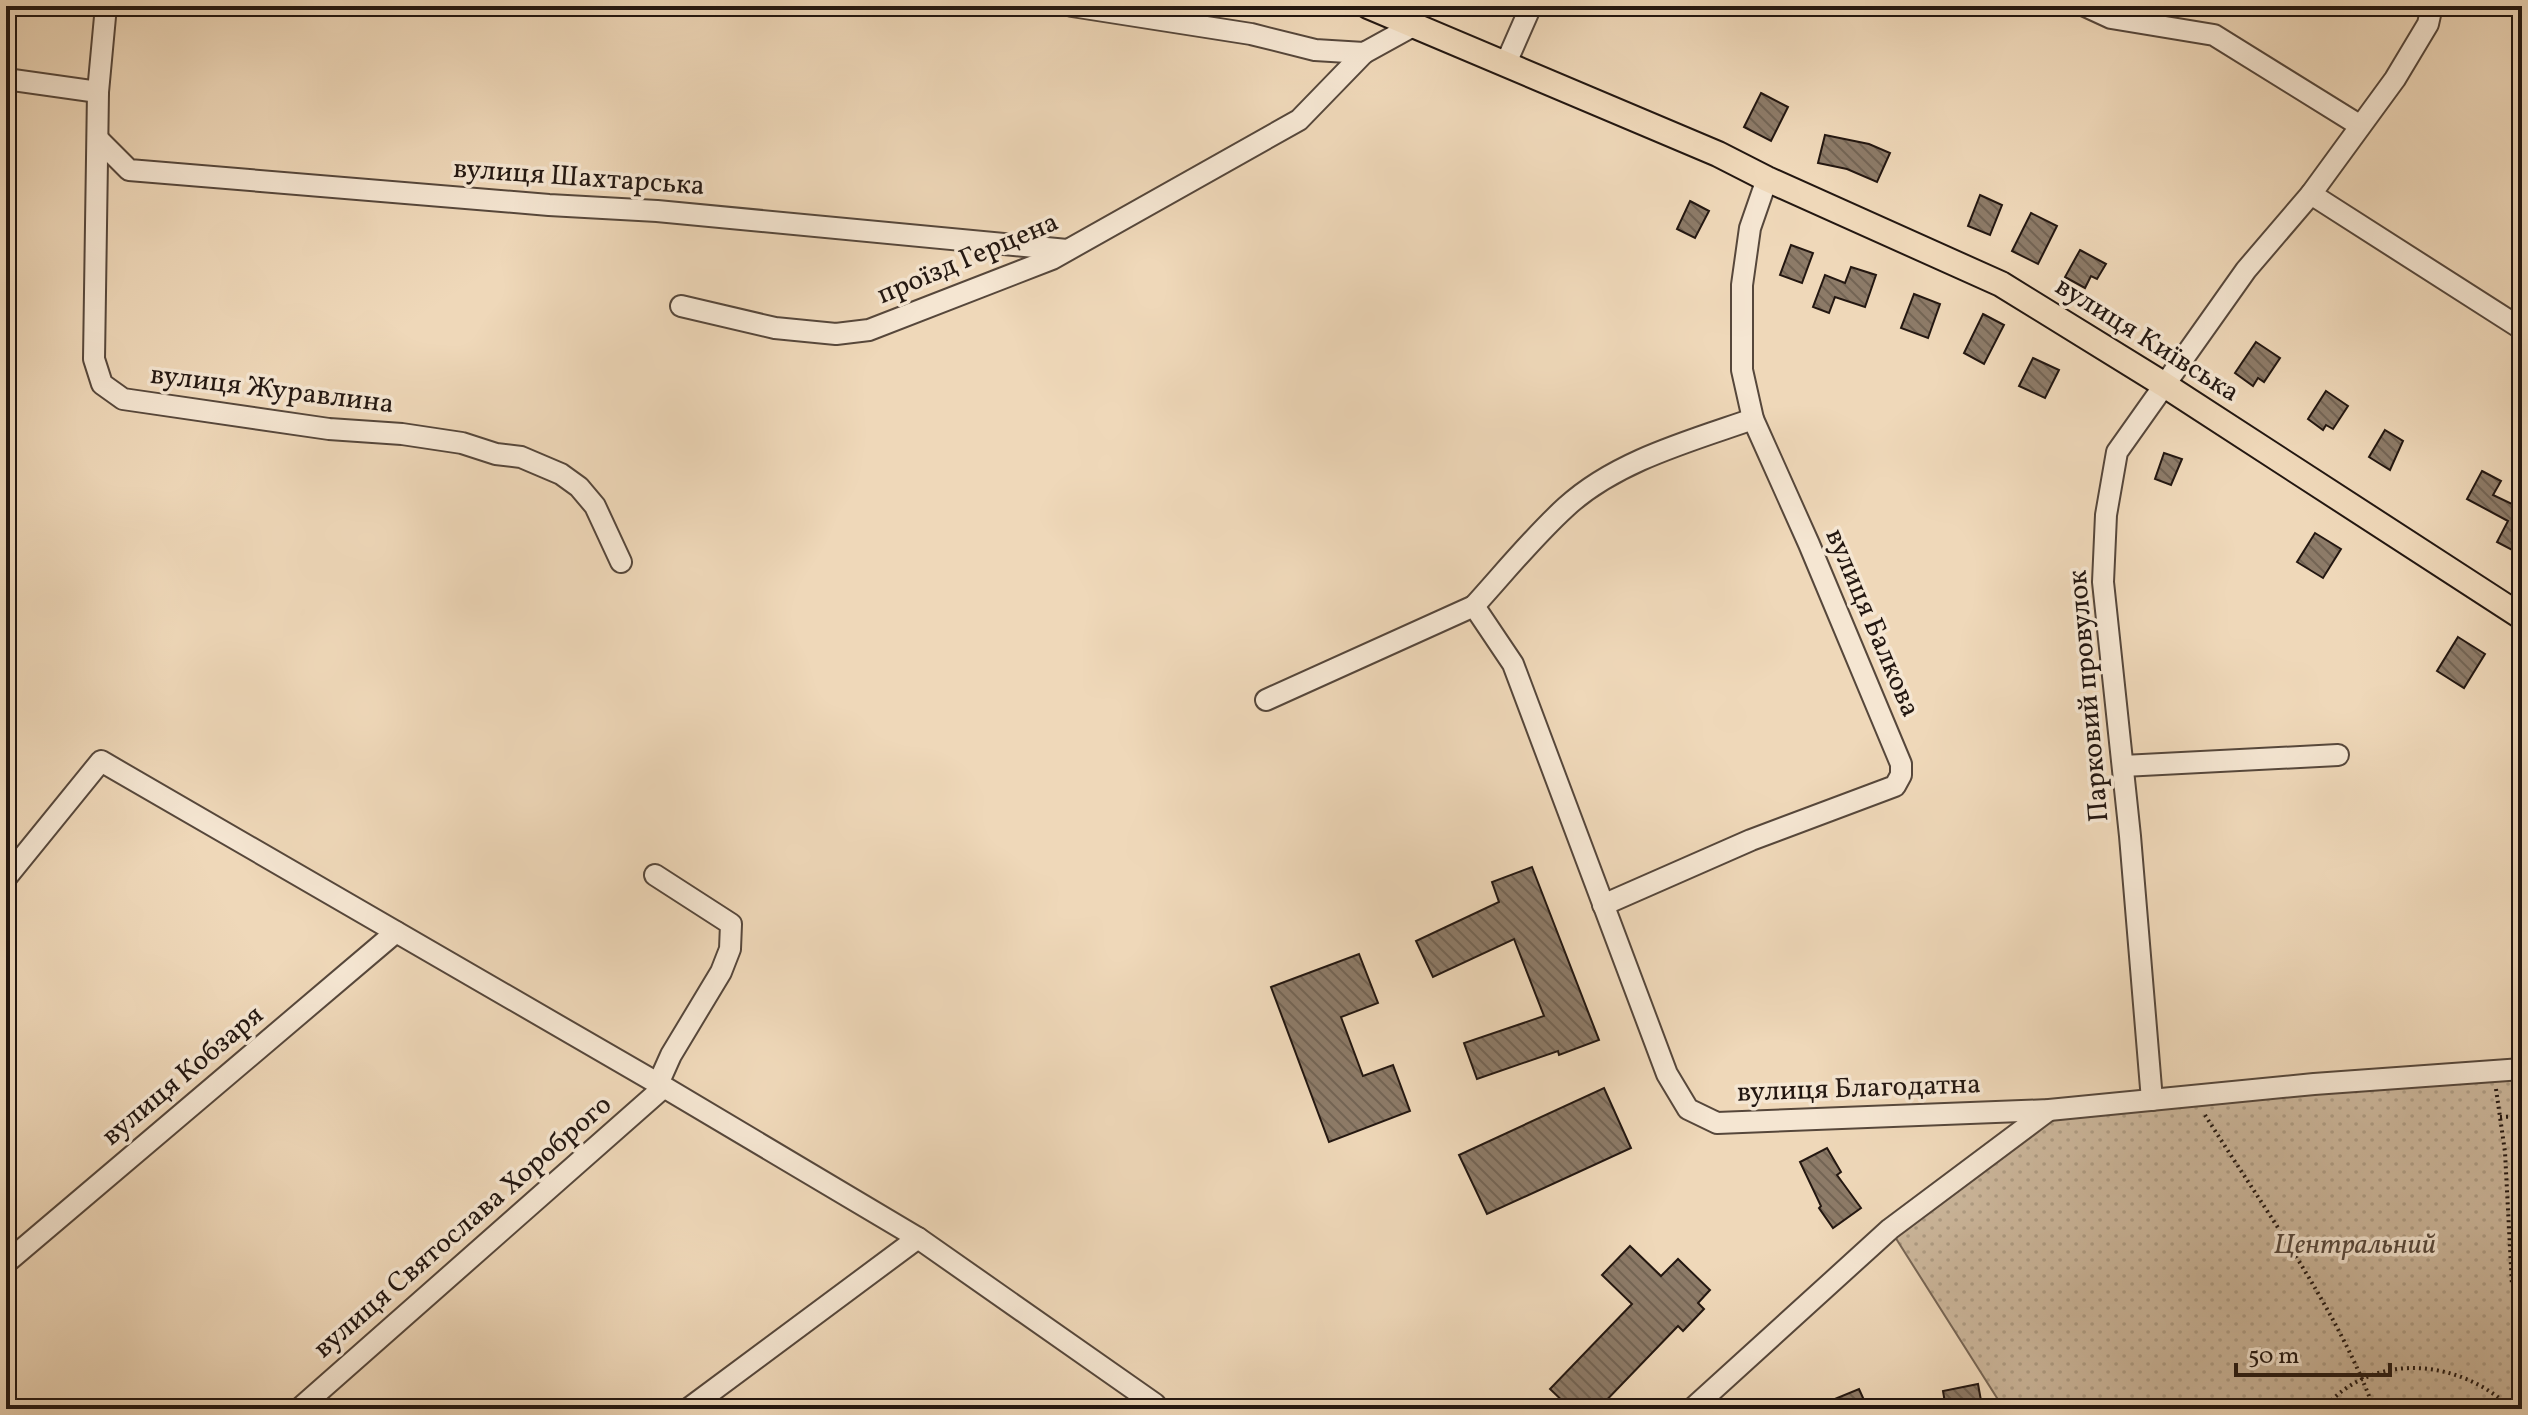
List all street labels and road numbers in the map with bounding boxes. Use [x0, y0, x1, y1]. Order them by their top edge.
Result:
street label: вулиця Шахтарська [452, 150, 706, 206]
street label: проїзд Герцена [871, 203, 1065, 315]
street label: вулиця Київська [2047, 268, 2247, 412]
street label: вулиця Журавлина [148, 356, 396, 424]
street label: вулиця Балкова [1815, 523, 1929, 723]
street label: Парковий провулок [2059, 568, 2119, 824]
street label: вулиця Кобзаря [94, 997, 272, 1155]
street label: вулиця Благодатна [1736, 1065, 1982, 1113]
street label: вулиця Святослава Хороброго [305, 1086, 621, 1368]

